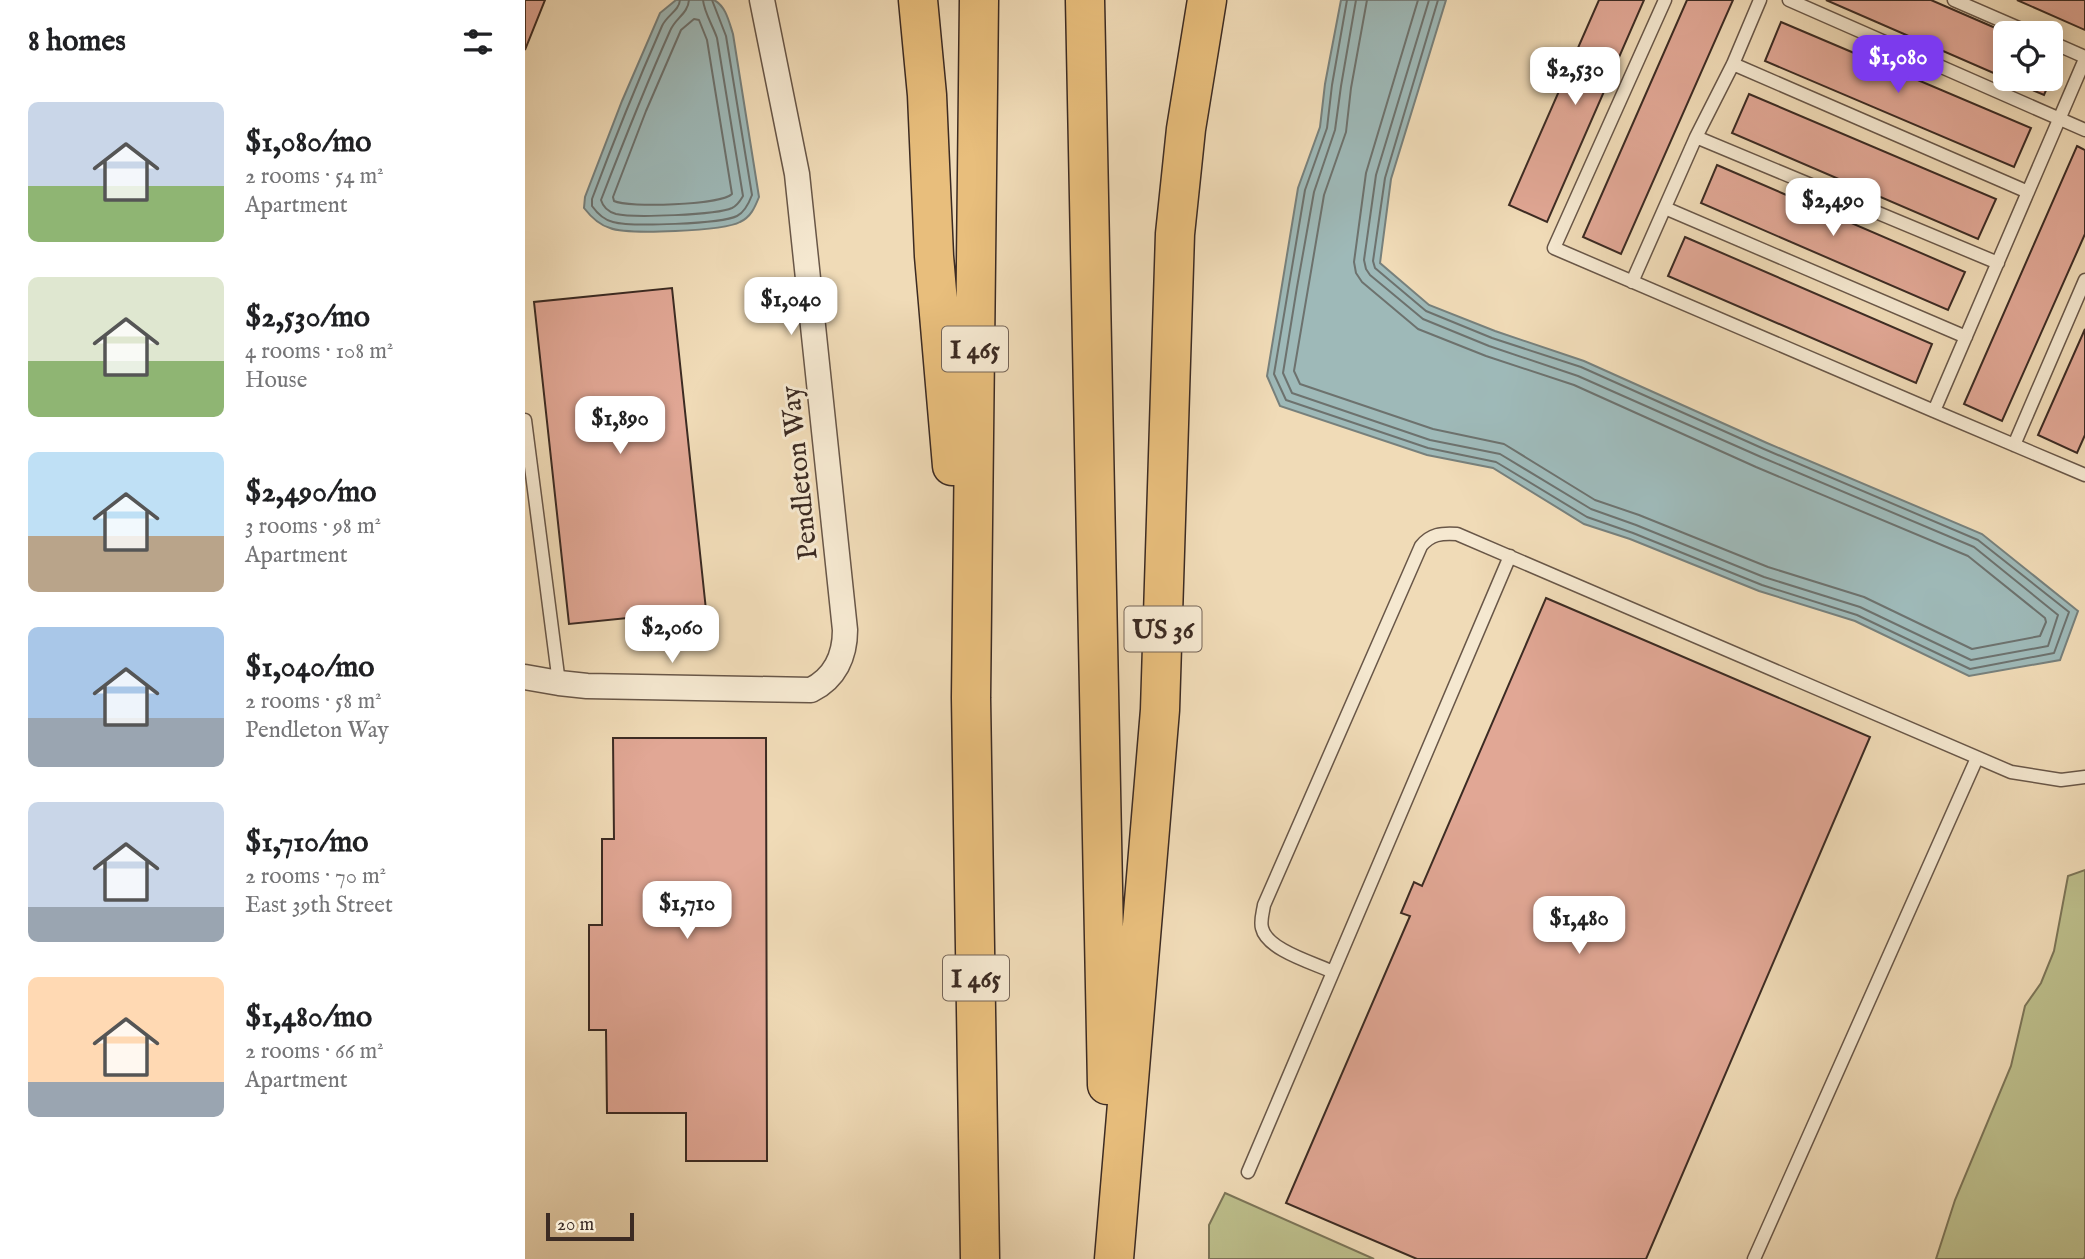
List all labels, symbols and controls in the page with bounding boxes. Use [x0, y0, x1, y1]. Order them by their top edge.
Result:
map controls [1993, 21, 2063, 91]
button: locate [1993, 21, 2063, 91]
text: 8 homes [28, 23, 126, 61]
icon: filters [459, 23, 497, 61]
pin: $1,080 [1841, 36, 1955, 95]
text: $1,080 [1868, 43, 1928, 72]
pin: $2,530 [1518, 48, 1632, 107]
text: $2,530 [1546, 55, 1604, 84]
text: $1,080/mo [245, 124, 371, 162]
icon: home [84, 130, 168, 214]
text: 2 rooms · 54 m² [245, 162, 384, 191]
pin: $2,490 [1776, 178, 1890, 238]
text: $2,490 [1802, 186, 1864, 215]
text: Apartment [245, 191, 348, 220]
pin: $1,040 [734, 278, 848, 337]
text: $1,040 [760, 285, 822, 314]
text: $2,530/mo [245, 299, 370, 337]
icon: home [84, 305, 168, 389]
road number: I 465 [942, 326, 1008, 372]
text: 4 rooms · 108 m² [245, 337, 393, 366]
text: House [245, 366, 307, 395]
street label: Pendleton Way [774, 384, 827, 562]
pin: $1,890 [563, 396, 677, 456]
text: $1,890 [591, 404, 649, 433]
text: $2,490/mo [245, 474, 376, 512]
icon: home [84, 480, 168, 564]
text: 3 rooms · 98 m² [245, 512, 381, 541]
text: Apartment [245, 541, 348, 570]
pin: $2,060 [615, 606, 729, 665]
road number: US 36 [1125, 607, 1201, 652]
text: $2,060 [641, 613, 703, 642]
text: $1,040/mo [245, 649, 374, 687]
icon: home [84, 655, 168, 739]
text: 2 rooms · 58 m² [245, 687, 382, 716]
text: Pendleton Way [245, 716, 389, 745]
text: $1,710/mo [245, 824, 368, 862]
icon: home [84, 830, 168, 914]
text: 2 rooms · 70 m² [245, 862, 386, 891]
pin: $1,710 [630, 881, 744, 941]
text: $1,710 [659, 889, 715, 918]
text: East 39th Street [245, 891, 393, 920]
pin: $1,480 [1522, 897, 1636, 956]
text: $1,480 [1549, 904, 1609, 933]
road number: I 465 [943, 956, 1009, 1001]
text: $1,480/mo [245, 999, 372, 1037]
icon: home [84, 1005, 168, 1089]
text: 2 rooms · 66 m² [245, 1037, 384, 1066]
text: Apartment [245, 1066, 348, 1095]
scale bar [546, 1210, 633, 1242]
text: 20 m [557, 1213, 594, 1237]

